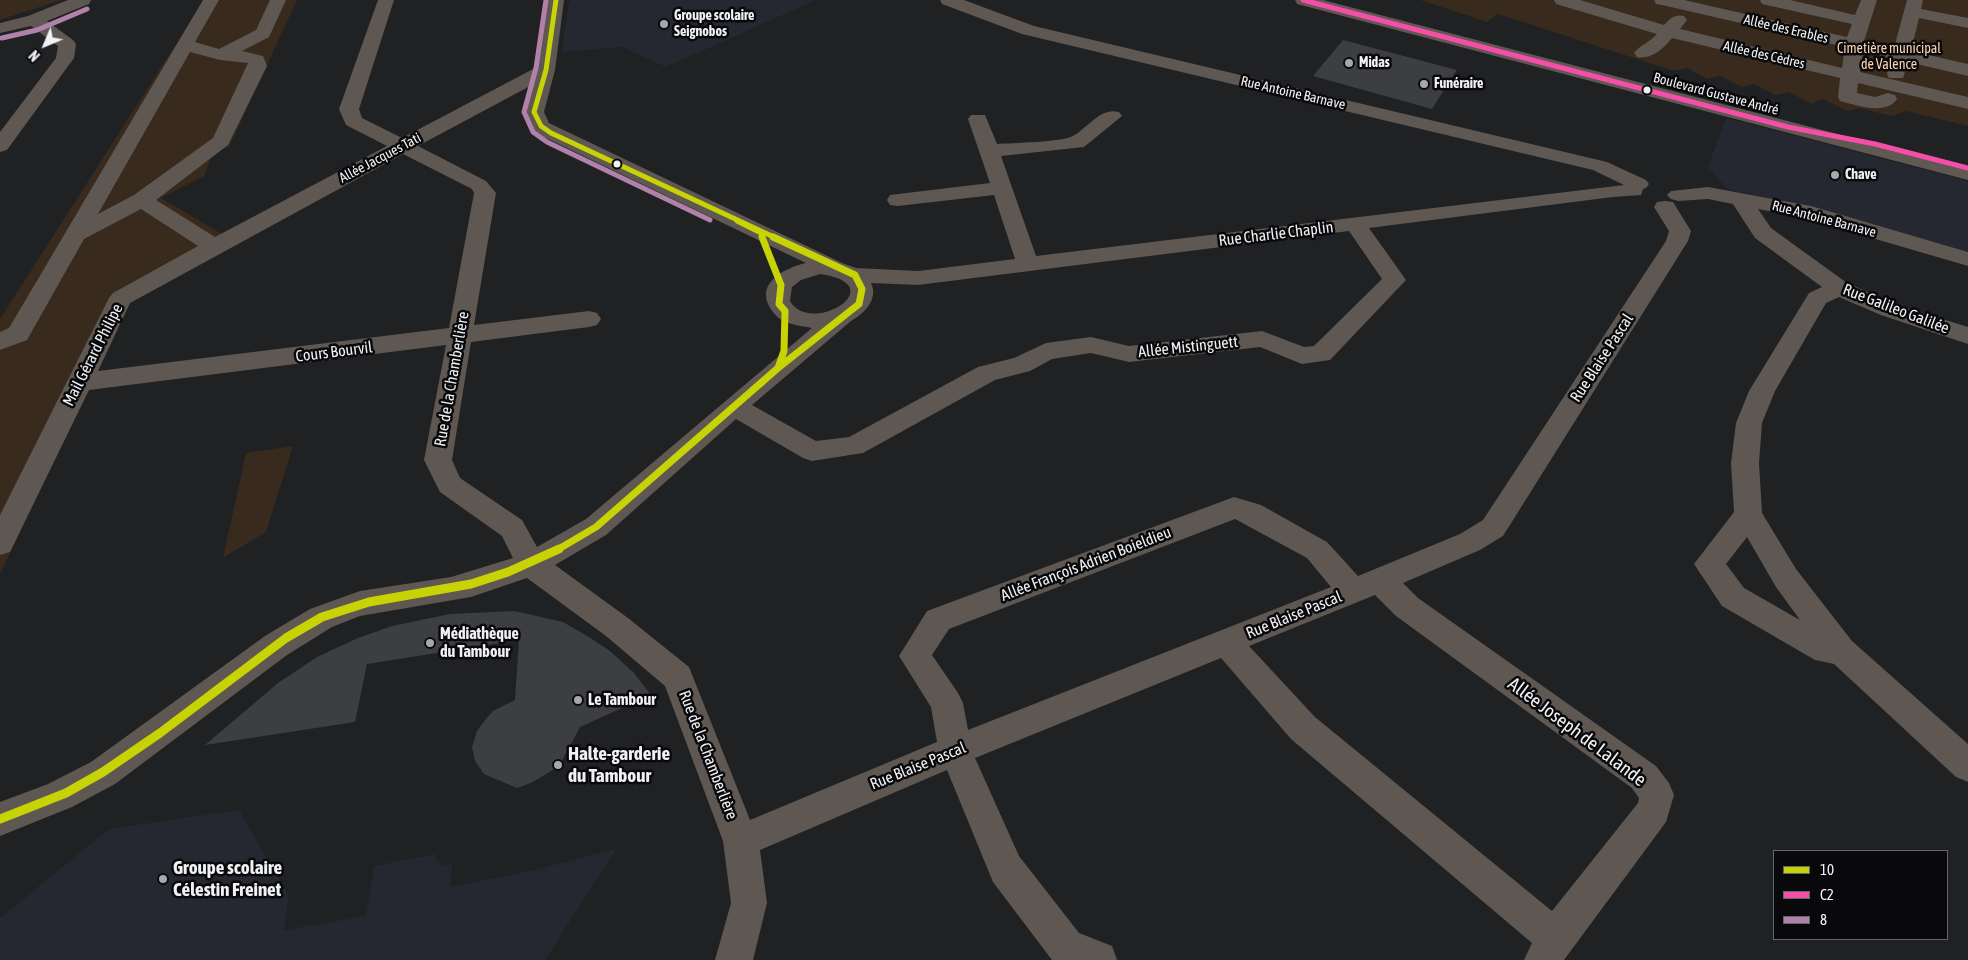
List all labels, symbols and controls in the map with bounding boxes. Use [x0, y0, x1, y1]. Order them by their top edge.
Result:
place label: Groupe scolaire Seignobos [674, 8, 754, 40]
street label: Allée des Erables [1742, 11, 1830, 47]
marker: Groupe scolaire Seignobos [658, 18, 670, 30]
north arrow [20, 20, 70, 70]
street label: Allée des Cèdres [1722, 37, 1806, 73]
park label: Cimetière municipal de Valence [1837, 41, 1941, 74]
text: N [26, 47, 43, 64]
place label: Midas [1359, 55, 1390, 71]
marker: Midas [1343, 57, 1355, 69]
street label: Boulevard Gustave André [1652, 69, 1780, 119]
street label: Rue Antoine Barnave [1239, 73, 1347, 113]
place label: Funéraire [1434, 76, 1483, 92]
marker: Funéraire [1418, 78, 1430, 90]
unlabelled marker [1642, 85, 1652, 95]
street label: Allée Jacques Tati [336, 129, 424, 187]
unlabelled marker [612, 159, 622, 169]
place label: Chave [1845, 167, 1877, 183]
marker: Chave [1829, 169, 1841, 181]
street label: Rue Antoine Barnave [1770, 197, 1878, 241]
street label: Rue Charlie Chaplin [1218, 217, 1334, 251]
street label: Rue Galileo Galilée [1840, 280, 1952, 338]
street label: Mail Gérard Philipe [59, 301, 127, 409]
street label: Rue de la Chamberlière [431, 310, 473, 448]
street label: Rue Blaise Pascal [1566, 310, 1638, 406]
street label: Allée Mistinguett [1137, 332, 1239, 362]
street label: Cours Bourvil [295, 338, 373, 366]
street label: Allée François Adrien Boieldieu [998, 523, 1174, 605]
street label: Rue Blaise Pascal [1243, 587, 1345, 643]
place label: Médiathèque du Tambour [440, 624, 519, 662]
marker: Médiathèque du Tambour [424, 637, 436, 649]
street label: Allée Joseph de Lalande [1503, 673, 1651, 791]
street label: Rue de la Chamberlière [675, 688, 741, 822]
place label: Le Tambour [588, 690, 656, 710]
marker: Le Tambour [572, 694, 584, 706]
street label: Rue Blaise Pascal [867, 738, 969, 794]
place label: Halte-garderie du Tambour [568, 743, 670, 787]
marker: Halte-garderie du Tambour [552, 759, 564, 771]
legend [1773, 850, 1948, 940]
place label: Groupe scolaire Célestin Freinet [173, 857, 282, 901]
text: 10 [1820, 861, 1834, 878]
marker: Groupe scolaire Célestin Freinet [157, 873, 169, 885]
text: C2 [1820, 886, 1834, 903]
text: 8 [1820, 911, 1827, 928]

